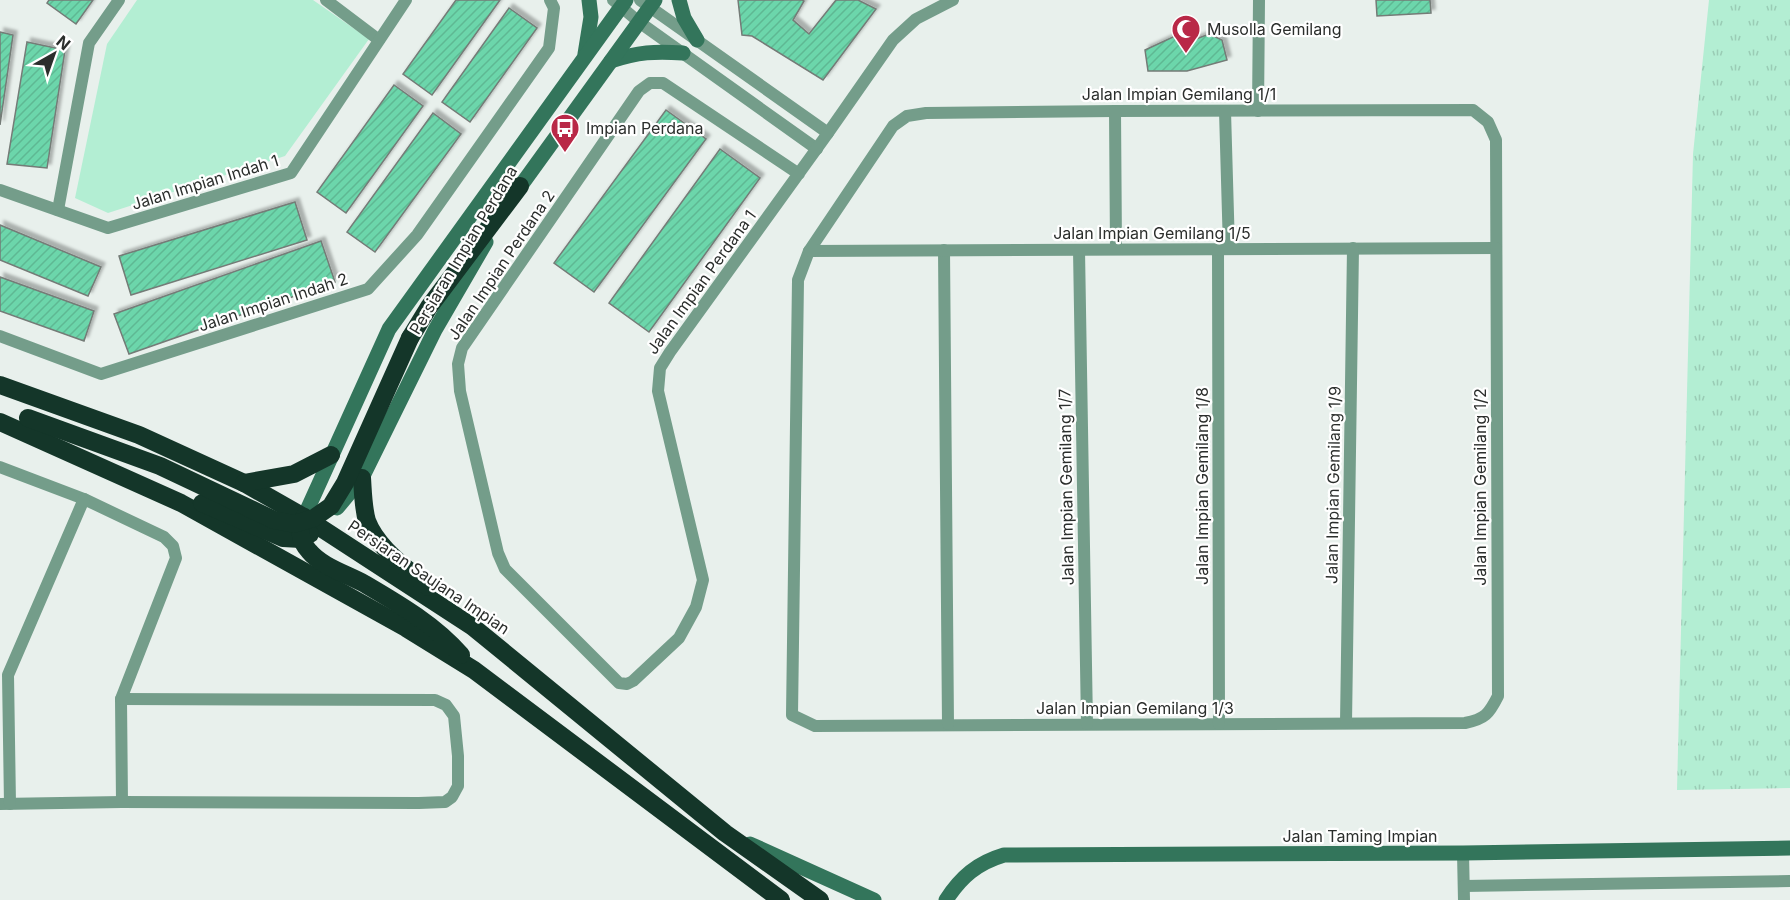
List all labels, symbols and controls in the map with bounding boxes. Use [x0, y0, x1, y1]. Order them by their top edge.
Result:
mosque icon: Musolla Gemilang [1170, 13, 1202, 55]
place label: Musolla Gemilang [1207, 19, 1341, 39]
north arrow [24, 24, 84, 84]
text: N [53, 31, 75, 54]
street label: Jalan Impian Gemilang 1/1 [1082, 84, 1276, 104]
bus stop icon: Impian Perdana [549, 112, 581, 154]
place label: Impian Perdana [586, 118, 703, 138]
street label: Jalan Impian Indah 1 [129, 150, 281, 214]
street label: Persiaran Impian Perdana [405, 162, 521, 338]
street label: Jalan Impian Perdana 2 [443, 186, 559, 344]
street label: Jalan Impian Perdana 1 [642, 206, 760, 358]
street label: Jalan Impian Gemilang 1/5 [1053, 223, 1251, 243]
street label: Jalan Impian Indah 2 [196, 268, 350, 336]
street label: Jalan Impian Gemilang 1/9 [1321, 386, 1345, 584]
street label: Jalan Impian Gemilang 1/8 [1192, 387, 1212, 585]
street label: Jalan Impian Gemilang 1/7 [1054, 388, 1078, 586]
street label: Jalan Impian Gemilang 1/2 [1470, 388, 1490, 586]
street label: Persiaran Saujana Impian [344, 515, 514, 639]
street label: Jalan Impian Gemilang 1/3 [1036, 698, 1234, 718]
street label: Jalan Taming Impian [1282, 826, 1438, 846]

